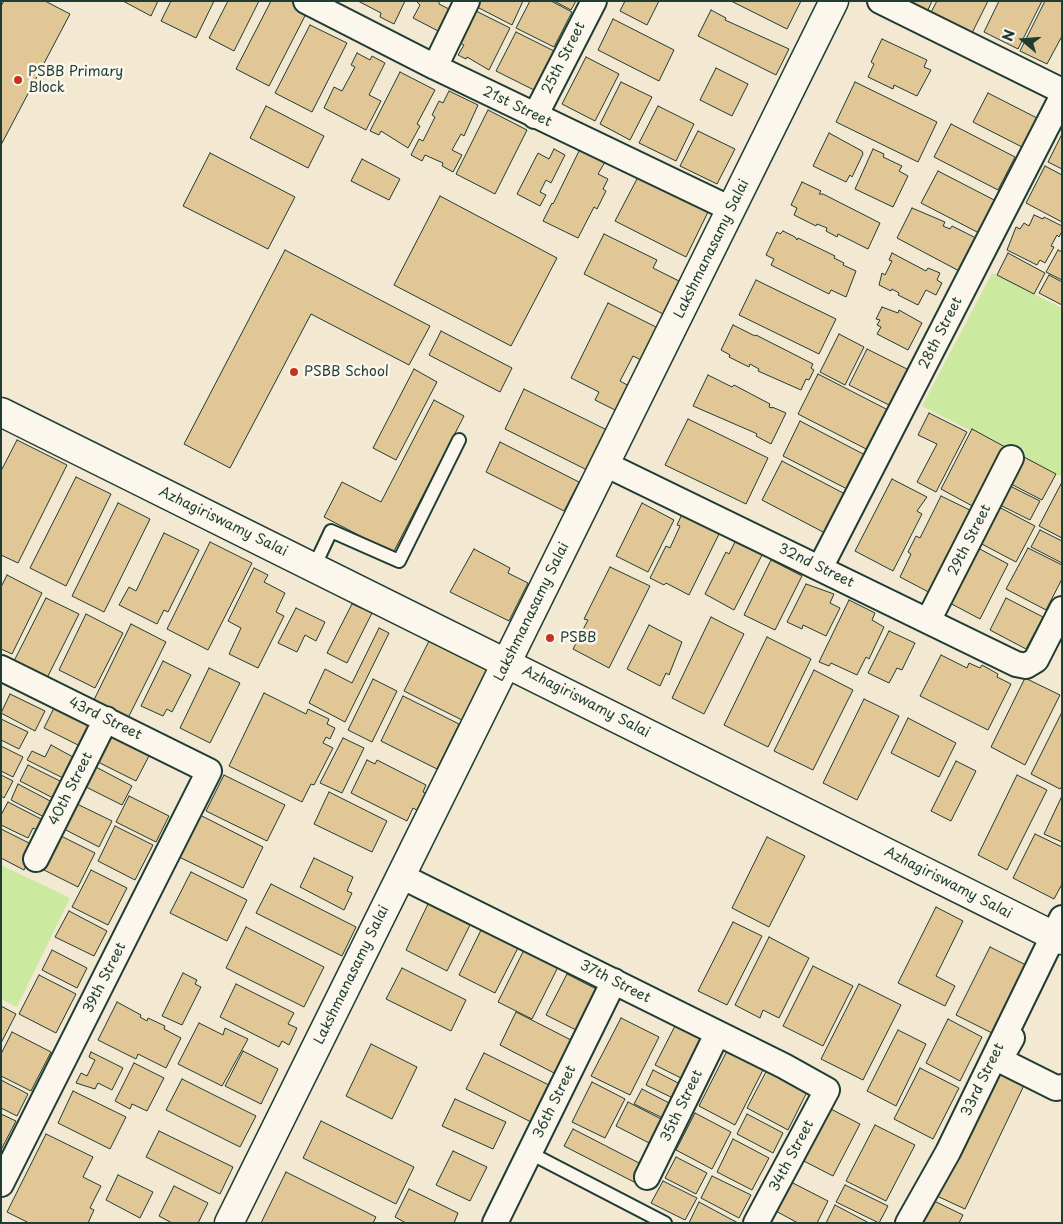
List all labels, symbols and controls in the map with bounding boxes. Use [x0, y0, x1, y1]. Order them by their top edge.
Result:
north arrow [998, 15, 1048, 65]
street label: 25th Street [539, 19, 589, 97]
text: N [997, 27, 1020, 44]
place label: PSBB Primary Block [28, 64, 123, 96]
marker: PSBB Primary Block [12, 74, 24, 86]
street label: 21st Street [480, 83, 554, 131]
street label: Lakshmanasamy Salai [671, 177, 753, 321]
street label: 28th Street [916, 294, 966, 372]
place label: PSBB School [304, 364, 389, 380]
marker: PSBB School [288, 366, 300, 378]
street label: Azhagiriswamy Salai [156, 484, 290, 560]
street label: 29th Street [945, 502, 995, 578]
street label: Lakshmanasamy Salai [491, 540, 573, 684]
street label: 32nd Street [776, 541, 856, 591]
place label: PSBB [560, 630, 596, 646]
marker: PSBB [544, 632, 556, 644]
street label: Azhagiriswamy Salai [519, 663, 653, 741]
street label: 43rd Street [66, 694, 144, 744]
street label: 40th Street [45, 750, 97, 828]
street label: Azhagiriswamy Salai [881, 844, 1015, 922]
street label: Lakshmanasamy Salai [311, 903, 393, 1047]
street label: 39th Street [80, 940, 130, 1016]
street label: 37th Street [577, 957, 653, 1007]
street label: 33rd Street [958, 1041, 1008, 1119]
street label: 36th Street [530, 1063, 580, 1141]
street label: 35th Street [657, 1067, 707, 1145]
street label: 34th Street [766, 1117, 818, 1195]

